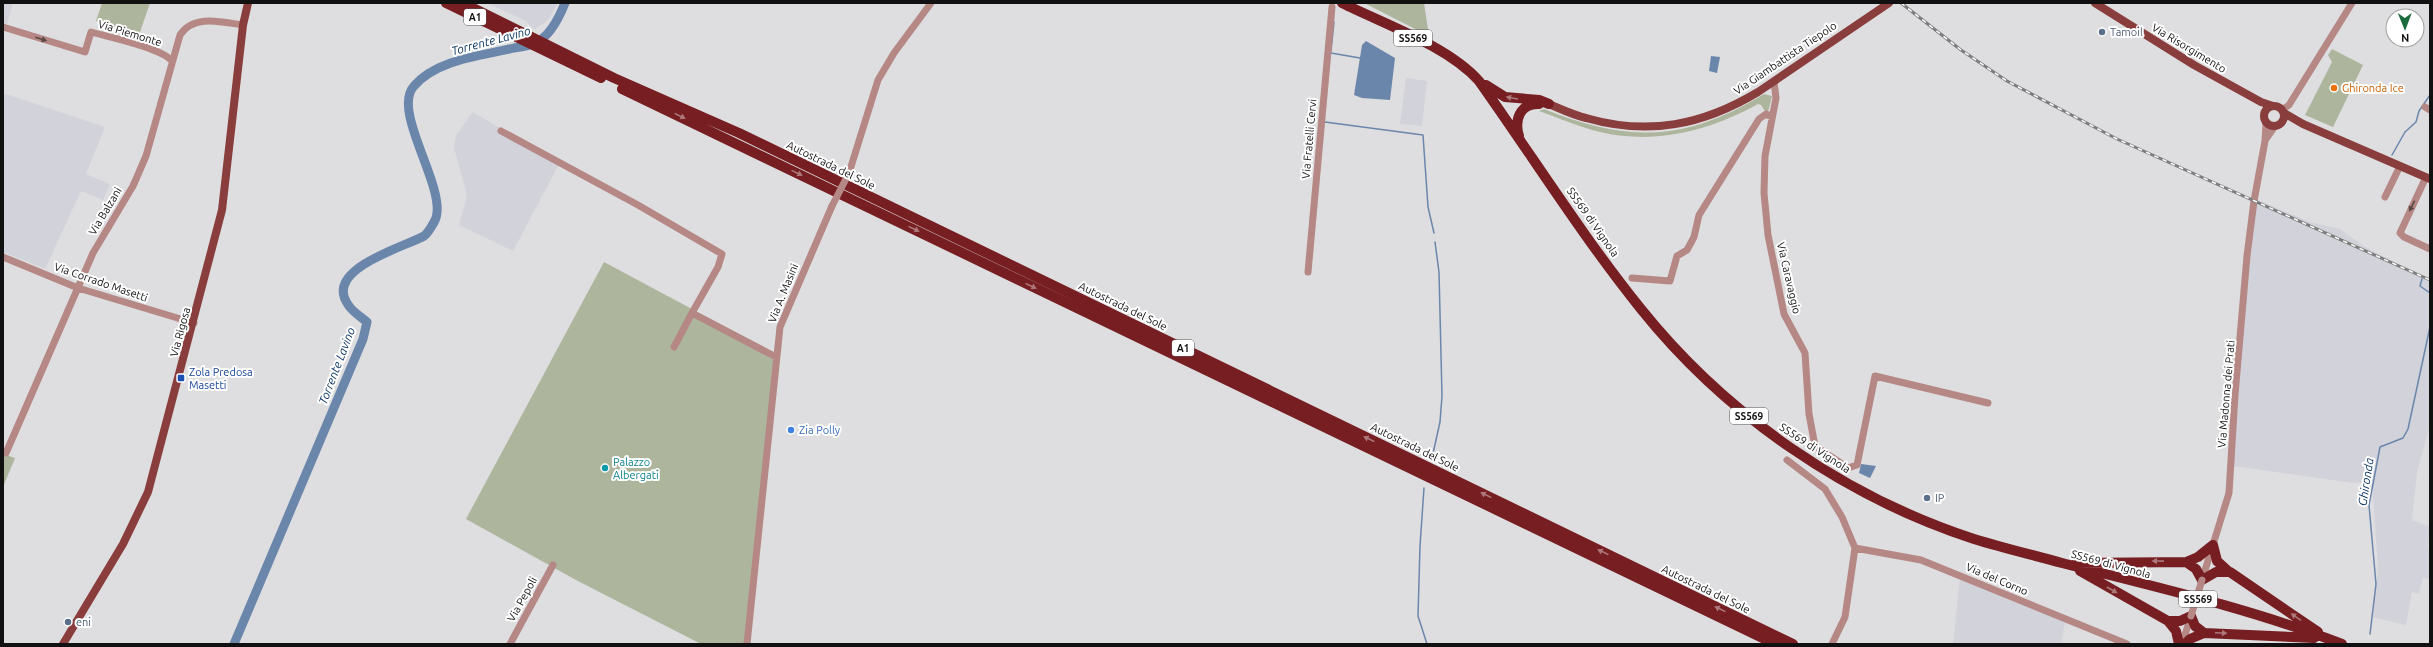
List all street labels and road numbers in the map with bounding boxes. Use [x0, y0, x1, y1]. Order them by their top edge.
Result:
road number: A1 [464, 9, 486, 25]
street label: Via Piemonte [97, 18, 163, 48]
street label: Via Giambattista Tiepolo [1731, 19, 1839, 97]
street label: Via Risorgimento [2150, 21, 2228, 75]
road number: SS569 [1394, 30, 1432, 46]
street label: Via Fratelli Cervi [1300, 99, 1318, 179]
street label: Autostrada del Sole [785, 138, 877, 192]
street label: Via Balzani [86, 185, 124, 237]
street label: SS569 di Vignola [1565, 185, 1621, 259]
street label: Via Caravaggio [1775, 241, 1803, 315]
street label: Via Corrado Masetti [53, 260, 149, 304]
street label: Via A. Masini [766, 262, 800, 324]
street label: Autostrada del Sole [1077, 279, 1169, 333]
street label: Via Rigosa [168, 306, 192, 358]
road number: A1 [1172, 340, 1194, 356]
street label: Via Madonna dei Prati [2215, 340, 2237, 448]
road number: SS569 [1730, 408, 1768, 424]
street label: Autostrada del Sole [1369, 420, 1461, 474]
street label: SS569 di Vignola [1777, 421, 1853, 475]
street label: SS569 di Vignola [2070, 548, 2152, 580]
street label: Via del Corno [1964, 561, 2030, 597]
street label: Autostrada del Sole [1660, 562, 1752, 616]
street label: Via Pepoli [505, 575, 539, 623]
road number: SS569 [2179, 591, 2217, 607]

